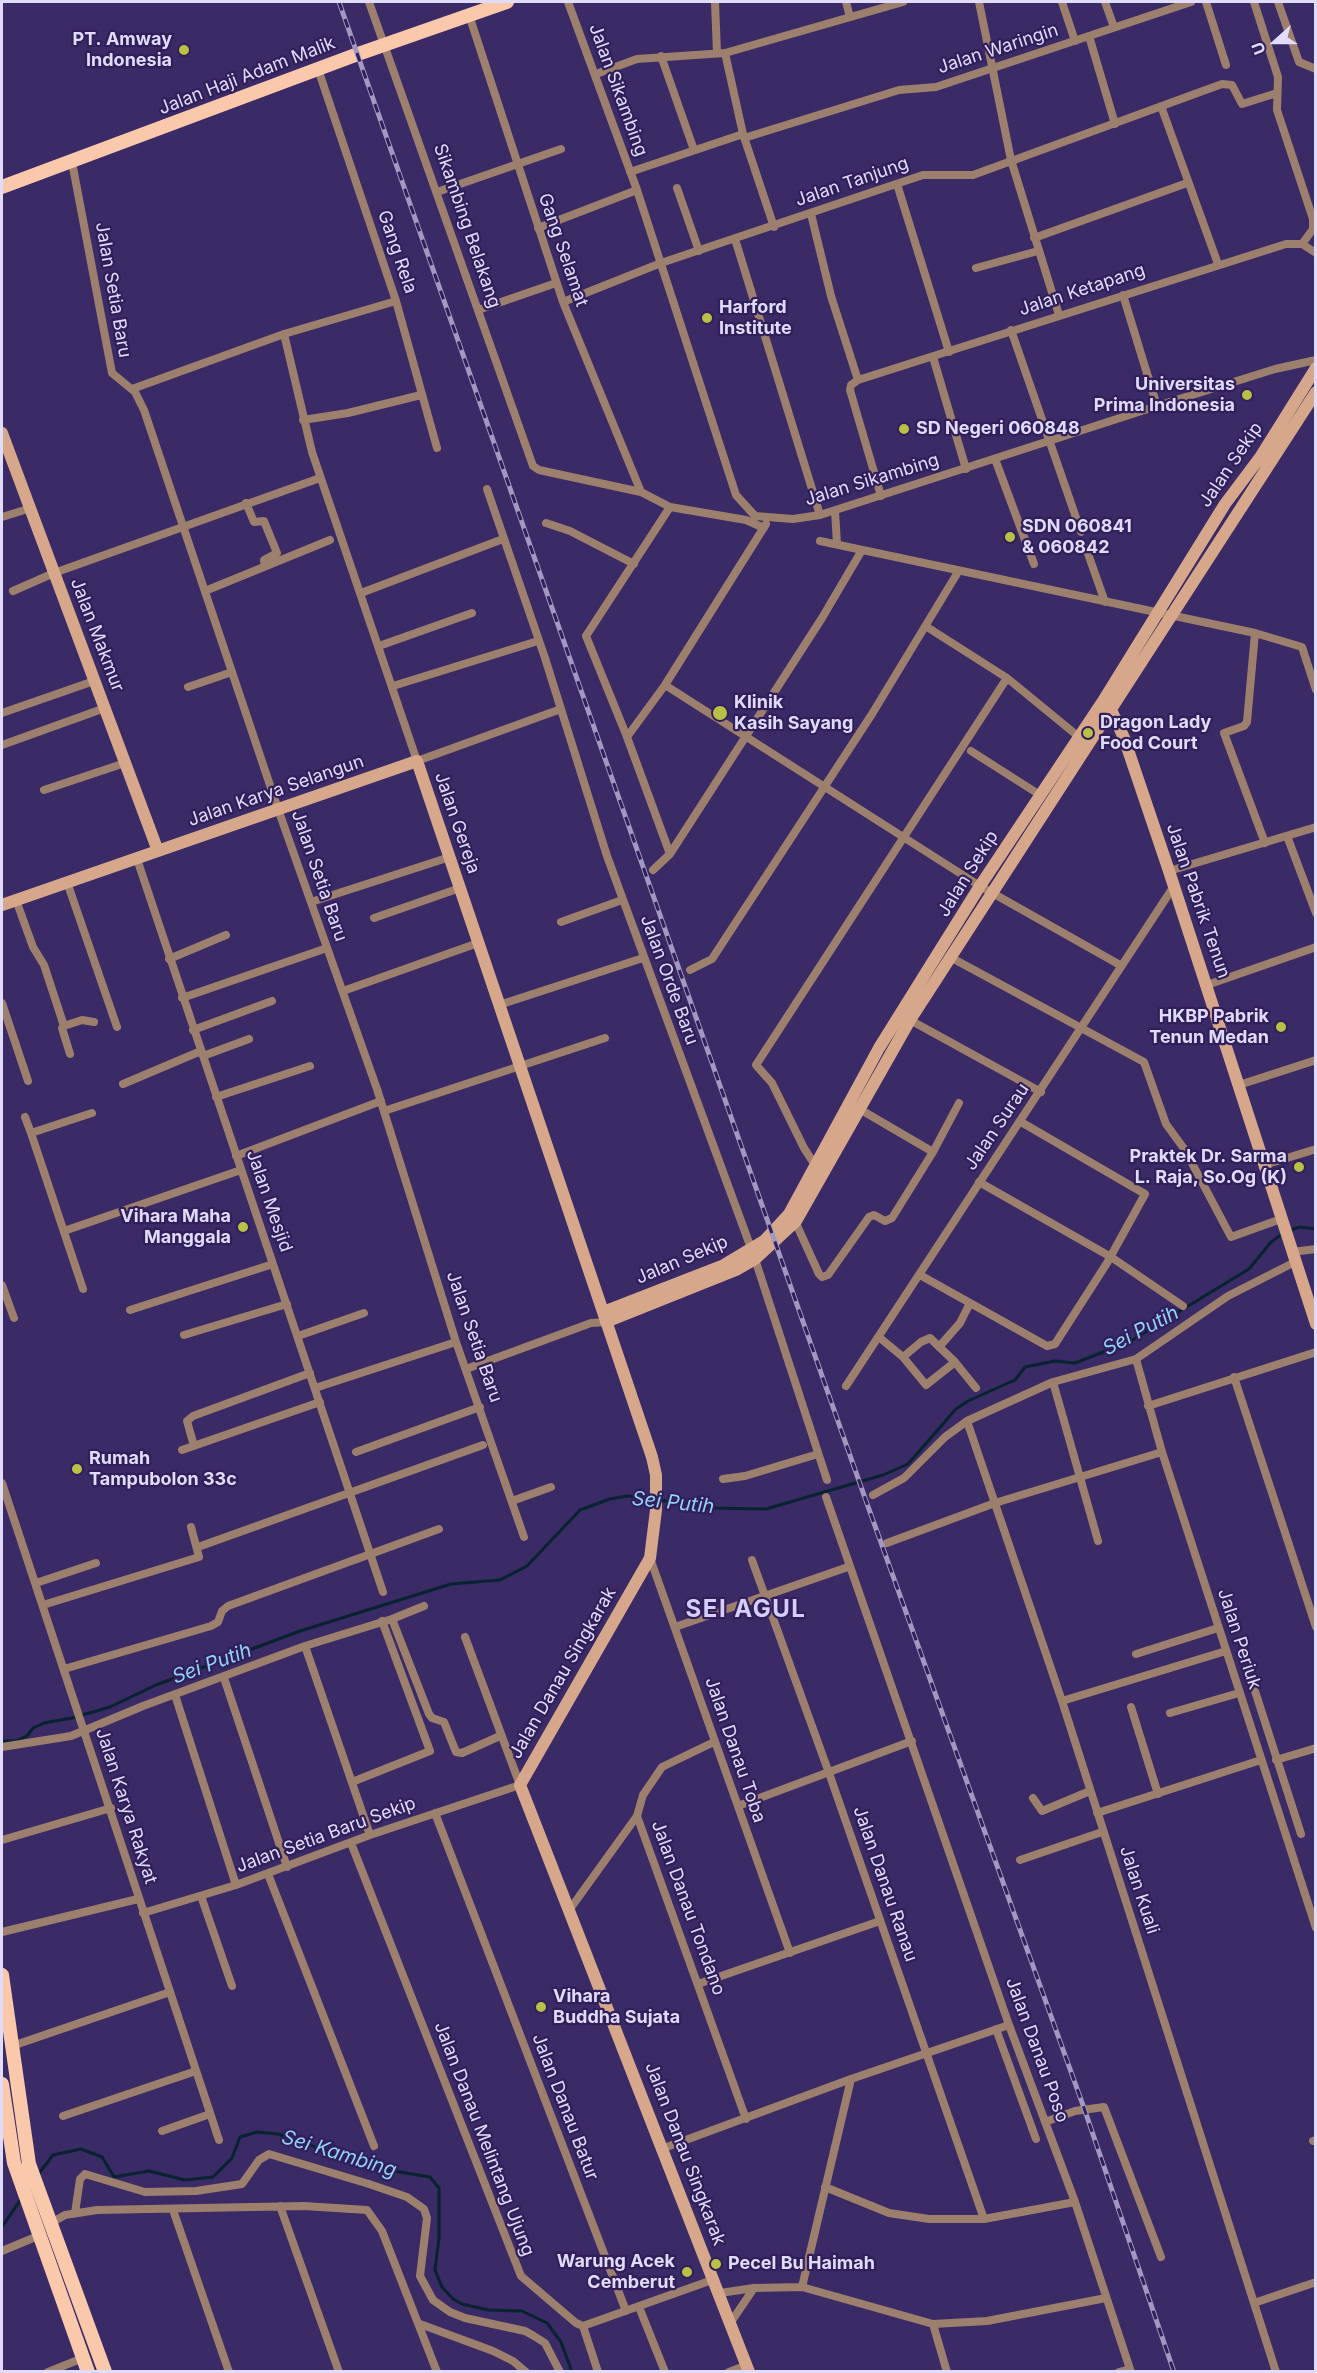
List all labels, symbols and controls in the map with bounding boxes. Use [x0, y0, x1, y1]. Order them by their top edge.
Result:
north arrow [1245, 12, 1305, 72]
street label: Jalan Waringin [935, 19, 1061, 79]
street label: Jalan Sikambing [584, 21, 652, 159]
place label: PT. Amway Indonesia [73, 29, 172, 72]
street label: Jalan Haji Adam Malik [156, 32, 338, 120]
text: U [1247, 39, 1270, 58]
marker: PT. Amway Indonesia [177, 43, 191, 57]
street label: Sikambing Belakang [429, 141, 505, 311]
street label: Jalan Tanjung [793, 153, 911, 211]
street label: Gang Selamat [533, 190, 593, 310]
street label: Gang Rela [373, 208, 421, 296]
street label: Jalan Setia Baru [90, 221, 136, 359]
street label: Jalan Ketapang [1016, 259, 1148, 321]
place label: Harford Institute [719, 297, 792, 340]
marker: Harford Institute [700, 311, 714, 325]
place label: Universitas Prima Indonesia [1094, 374, 1235, 416]
marker: Universitas Prima Indonesia [1240, 388, 1254, 402]
place label: SD Negeri 060848 [916, 418, 1080, 440]
street label: Jalan Sekip [1195, 418, 1267, 512]
marker: SD Negeri 060848 [897, 422, 911, 436]
street label: Jalan Sikambing [802, 449, 942, 511]
place label: SDN 060841 & 060842 [1022, 516, 1132, 558]
marker: SDN 060841 & 060842 [1003, 530, 1017, 544]
street label: Jalan Makmur [65, 575, 129, 695]
place label: Klinik Kasih Sayang [734, 692, 853, 734]
marker: Klinik Kasih Sayang [711, 704, 729, 722]
place label: Dragon Lady Food Court [1100, 712, 1211, 754]
marker: Dragon Lady Food Court [1081, 726, 1095, 740]
street label: Jalan Karya Selangun [185, 751, 367, 831]
street label: Jalan Gereja [430, 769, 484, 877]
street label: Jalan Setia Baru [286, 808, 352, 944]
street label: Jalan Pabrik Tenun [1161, 821, 1235, 981]
street label: Jalan Sekip [933, 827, 1003, 921]
street label: Jalan Orde Baru [635, 912, 703, 1048]
place label: HKBP Pabrik Tenun Medan [1149, 1006, 1269, 1048]
marker: HKBP Pabrik Tenun Medan [1274, 1020, 1288, 1034]
street label: Jalan Surau [960, 1079, 1034, 1175]
place label: Praktek Dr. Sarma L. Raja, So.Og (K) [1129, 1146, 1287, 1188]
street label: Jalan Mesjid [241, 1147, 297, 1255]
marker: Praktek Dr. Sarma L. Raja, So.Og (K) [1292, 1160, 1306, 1174]
place label: Vihara Maha Manggala [120, 1206, 231, 1248]
marker: Vihara Maha Manggala [236, 1220, 250, 1234]
street label: Jalan Sekip [633, 1231, 731, 1289]
street label: Jalan Setia Baru [441, 1269, 507, 1405]
water label: Sei Putih [1099, 1301, 1183, 1361]
place label: Rumah Tampubolon 33c [89, 1448, 237, 1490]
marker: Rumah Tampubolon 33c [70, 1462, 84, 1476]
water label: Sei Putih [631, 1487, 715, 1519]
street label: Jalan Danau Singkarak [505, 1583, 621, 1763]
street label: Jalan Periuk [1213, 1586, 1265, 1692]
district label: SEI AGUL [686, 1596, 806, 1624]
water label: Sei Putih [169, 1639, 255, 1689]
street label: Jalan Danau Toba [700, 1674, 770, 1826]
street label: Jalan Karya Rakyat [91, 1725, 161, 1887]
street label: Jalan Setia Baru Sekip [233, 1792, 419, 1878]
street label: Jalan Danau Ranau [848, 1803, 922, 1965]
street label: Jalan Danau Tondano [646, 1818, 730, 1998]
street label: Jalan Kuali [1115, 1843, 1163, 1937]
street label: Jalan Danau Poso [1001, 1975, 1073, 2125]
place label: Vihara Buddha Sujata [553, 1986, 680, 2028]
marker: Vihara Buddha Sujata [534, 2000, 548, 2014]
street label: Jalan Danau Melintang Ujung [429, 2019, 539, 2259]
street label: Jalan Danau Batur [527, 2031, 603, 2183]
street label: Jalan Danau Singkarak [640, 2059, 730, 2249]
water label: Sei Kambing [279, 2125, 399, 2183]
place label: Warung Acek Cemberut [557, 2251, 675, 2294]
place label: Pecel Bu Haimah [728, 2253, 875, 2275]
marker: Pecel Bu Haimah [709, 2257, 723, 2271]
marker: Warung Acek Cemberut [680, 2265, 694, 2279]

